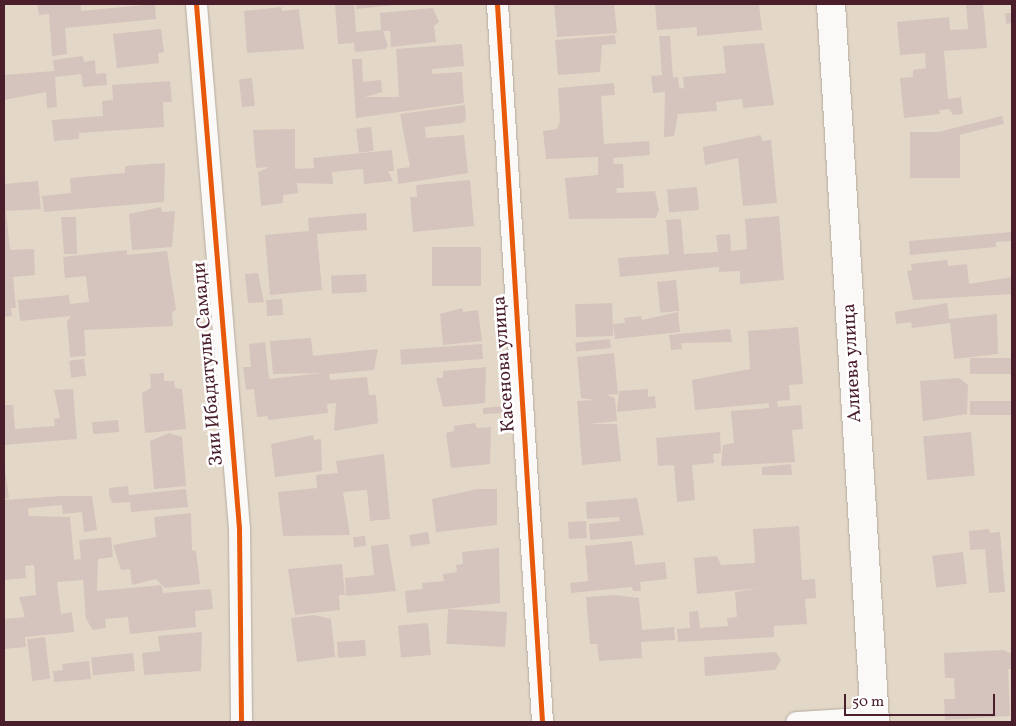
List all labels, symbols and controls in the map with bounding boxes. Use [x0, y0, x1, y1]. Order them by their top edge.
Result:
street label: Зии Ибадатулы Самади [189, 261, 229, 467]
street label: Касенова улица [489, 295, 521, 433]
street label: Алиева улица [838, 302, 868, 424]
scale bar [846, 684, 997, 716]
text: 50 m [852, 692, 884, 713]

